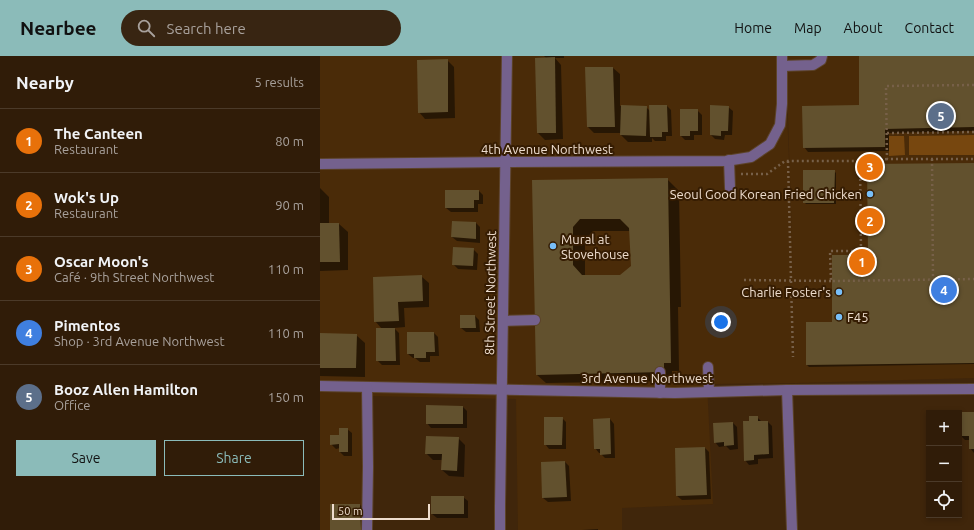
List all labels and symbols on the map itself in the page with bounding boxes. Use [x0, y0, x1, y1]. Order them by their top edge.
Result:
pin: 5 [928, 101, 954, 131]
street label: 4th Avenue Northwest [481, 142, 613, 156]
pin: 3 [857, 152, 883, 182]
place label: Seoul Good Korean Fried Chicken [670, 187, 862, 201]
marker: Seoul Good Korean Fried Chicken [865, 189, 875, 199]
pin: 2 [857, 206, 883, 236]
street label: 8th Street Northwest [482, 231, 498, 355]
place label: Mural at Stovehouse [561, 232, 629, 261]
marker: Mural at Stovehouse [548, 241, 558, 251]
pin: 1 [849, 247, 875, 277]
pin: 4 [931, 275, 957, 305]
place label: Charlie Foster's [741, 285, 831, 299]
marker: Charlie Foster's [834, 287, 844, 297]
place label: F45 [847, 310, 869, 324]
your location [711, 312, 731, 332]
marker: F45 [834, 312, 844, 322]
street label: 3rd Avenue Northwest [581, 371, 713, 385]
scale bar [332, 502, 430, 521]

